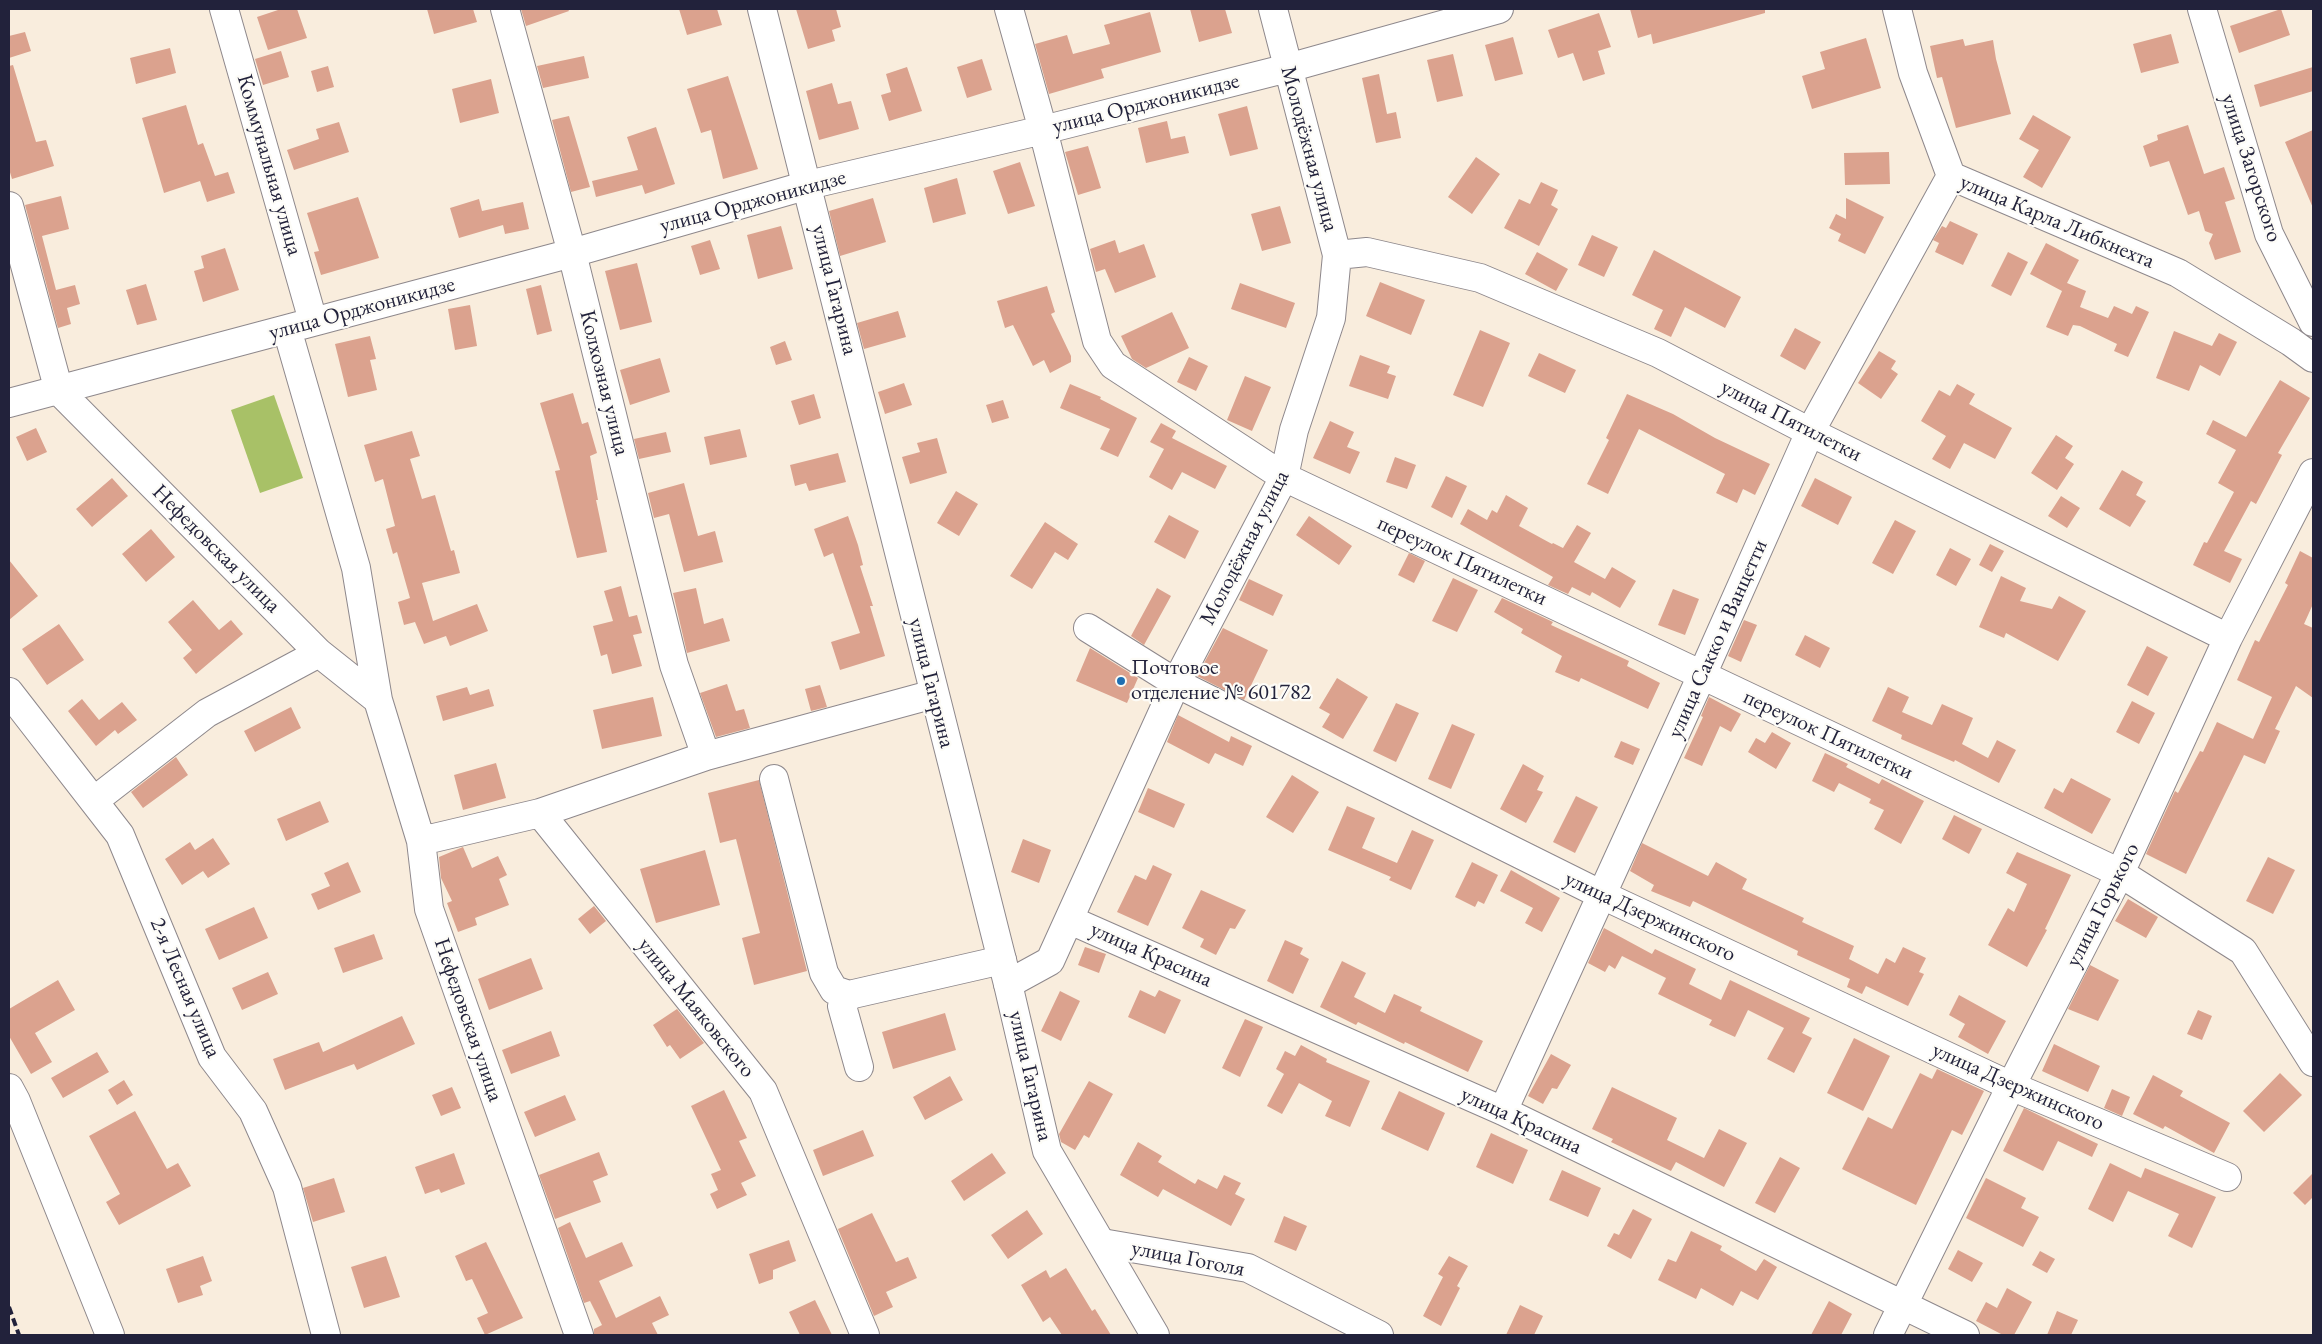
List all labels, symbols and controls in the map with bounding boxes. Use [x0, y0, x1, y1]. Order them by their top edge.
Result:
street label: Молодёжная улица [1274, 63, 1344, 235]
street label: улица Орджоникидзе [1050, 68, 1242, 140]
street label: Коммунальная улица [231, 71, 307, 259]
street label: улица Загорского [2215, 91, 2287, 245]
street label: улица Орджоникидзе [657, 164, 849, 240]
street label: улица Карла Либкнехта [1956, 169, 2158, 275]
street label: улица Гагарина [805, 222, 863, 358]
street label: улица Орджоникидзе [266, 271, 458, 347]
street label: Колхозная улица [573, 308, 635, 458]
street label: улица Пятилетки [1716, 374, 1866, 468]
street label: Молодёжная улица [1195, 466, 1295, 630]
street label: Нефедовская улица [146, 479, 286, 619]
street label: переулок Пятилетки [1373, 510, 1551, 612]
street label: улица Сакко и Ванцетти [1662, 536, 1774, 742]
street label: улица Гагарина [902, 615, 960, 751]
place label: Почтовое отделение № 601782 [1131, 655, 1311, 706]
marker: Почтовое отделение № 601782 [1115, 675, 1127, 687]
street label: переулок Пятилетки [1739, 684, 1917, 786]
street label: улица Горького [2060, 839, 2146, 971]
street label: улица Дзержинского [1560, 866, 1740, 968]
street label: 2-я Лесная улица [144, 914, 226, 1062]
street label: улица Красина [1086, 916, 1216, 994]
street label: улица Маяковского [632, 933, 760, 1083]
street label: Нефедовская улица [428, 935, 508, 1105]
street label: улица Гагарина [1002, 1008, 1058, 1144]
street label: улица Дзержинского [1928, 1037, 2108, 1137]
street label: улица Красина [1456, 1081, 1586, 1161]
street label: улица Гоголя [1129, 1235, 1247, 1283]

